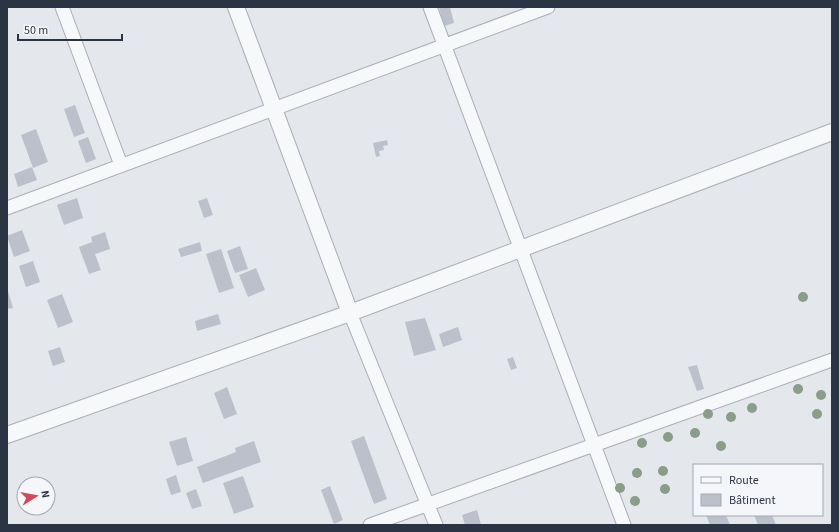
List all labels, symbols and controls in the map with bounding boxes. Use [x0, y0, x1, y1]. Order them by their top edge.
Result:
scale bar [18, 16, 122, 42]
text: 50 m [24, 22, 48, 39]
legend [693, 464, 823, 516]
text: Route [729, 472, 759, 489]
north arrow [16, 476, 56, 516]
text: N [37, 489, 53, 499]
text: Bâtiment [729, 492, 775, 509]

